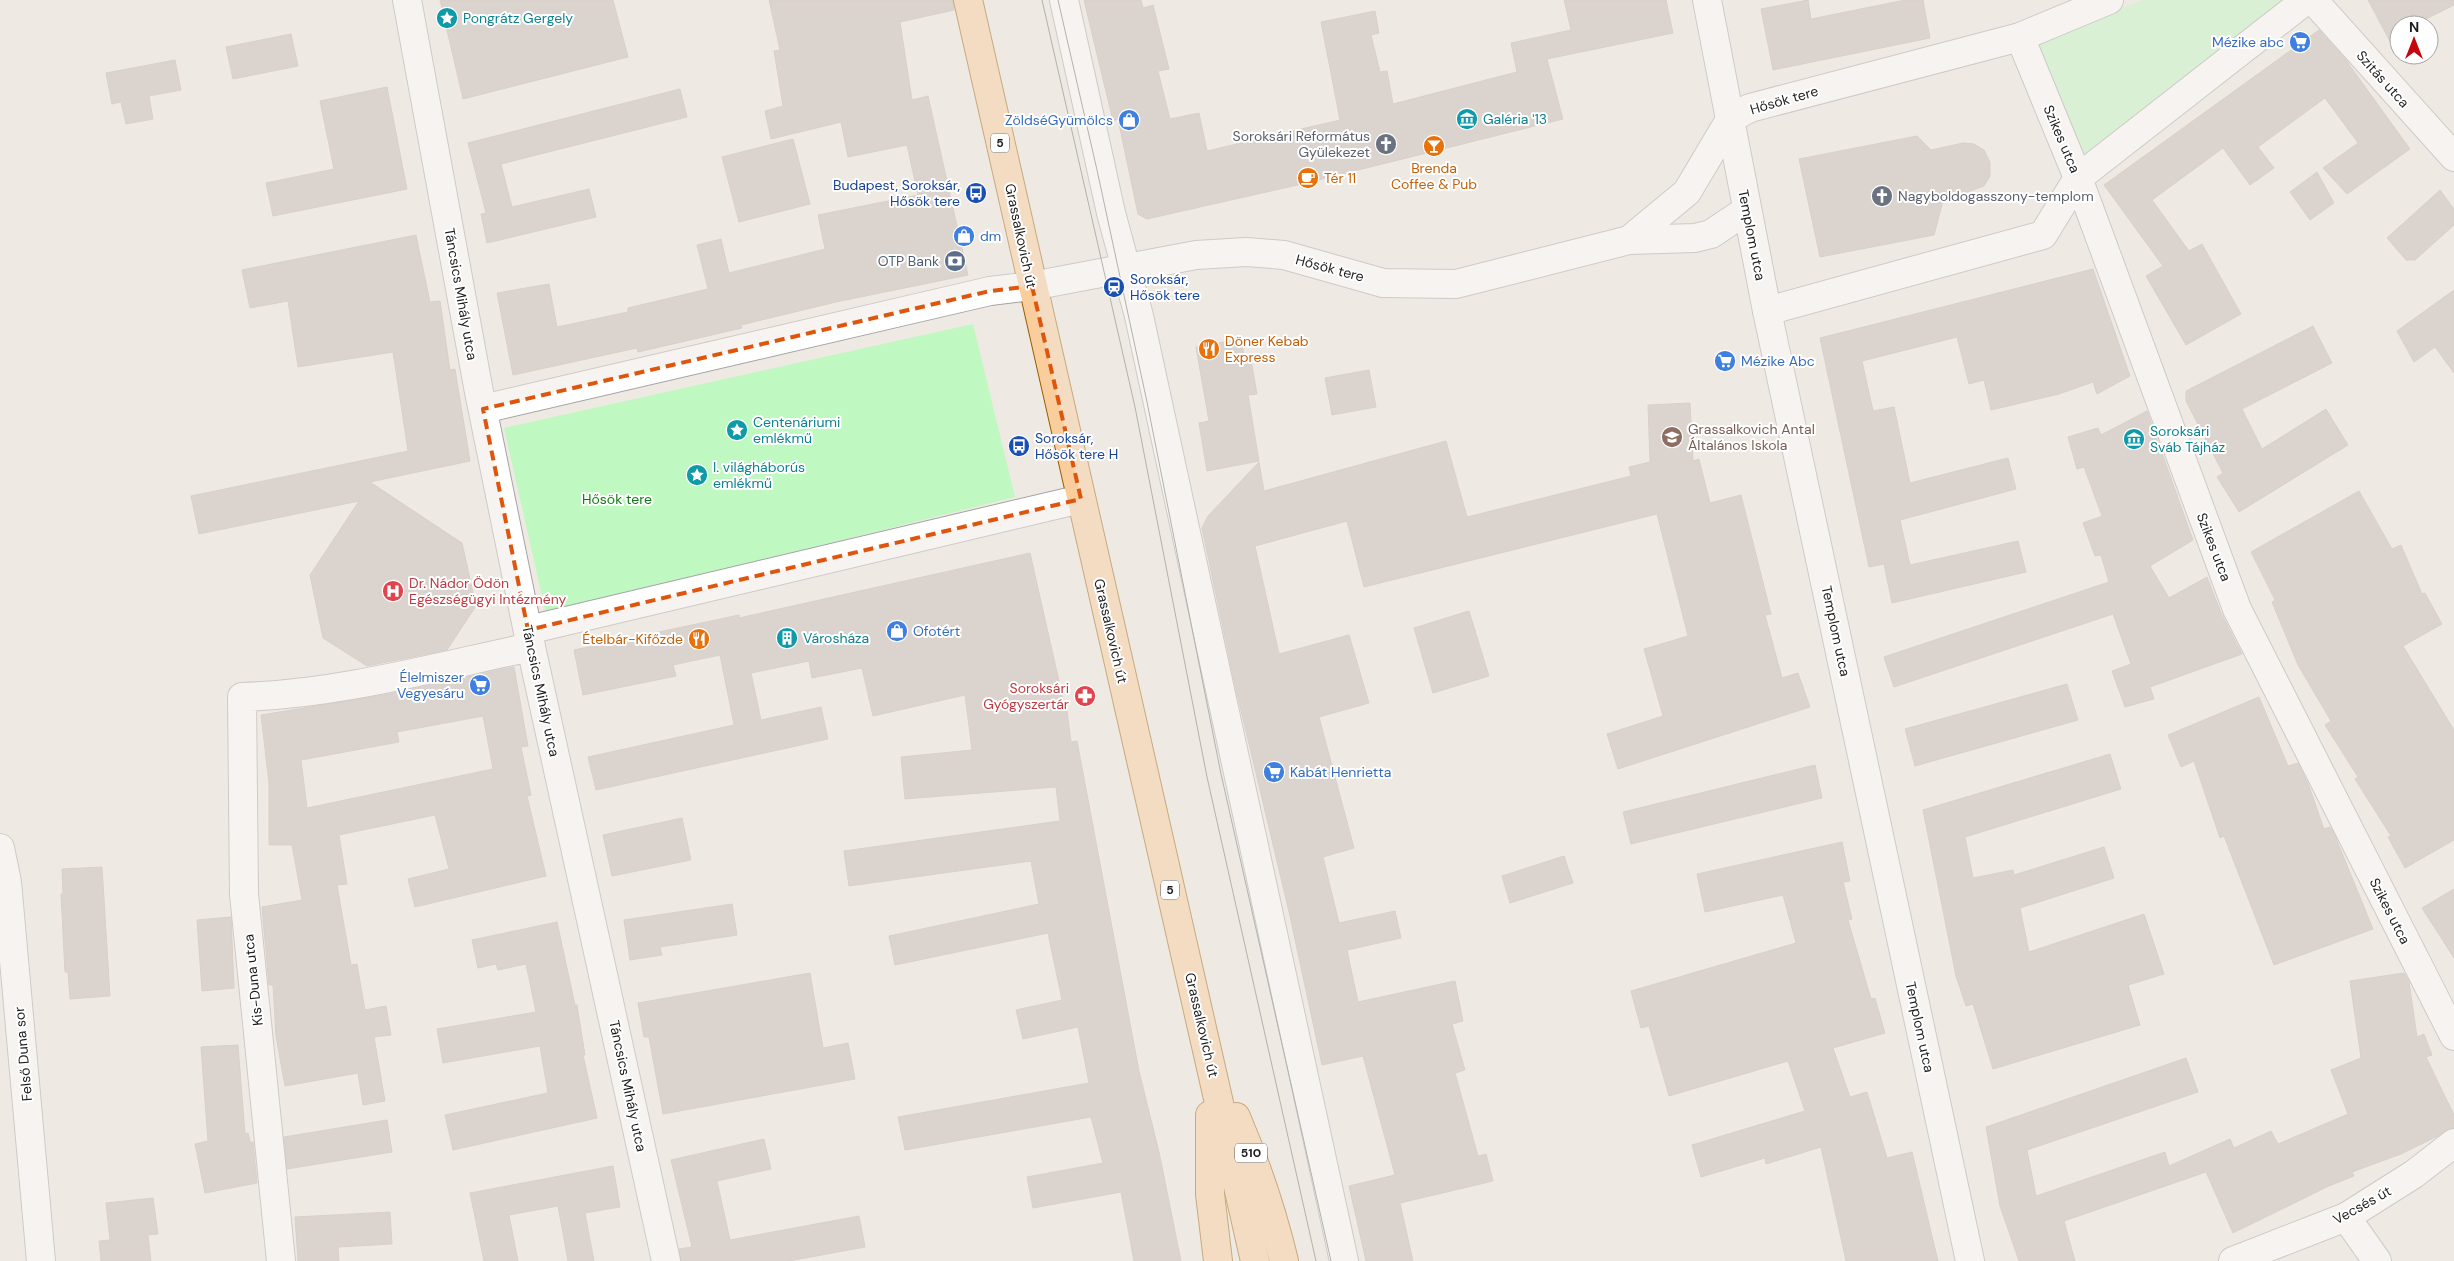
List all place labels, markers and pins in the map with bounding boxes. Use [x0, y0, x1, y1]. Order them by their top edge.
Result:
place icon: Pongrátz Gergely [435, 6, 459, 30]
place label: Pongrátz Gergely [463, 9, 573, 27]
supermarket icon: Mézike abc [2288, 30, 2312, 54]
place label: Mézike abc [2212, 33, 2284, 51]
museum icon: Galéria '13 [1455, 107, 1479, 131]
shop icon: ZöldséGyümölcs [1117, 108, 1141, 132]
place label: Galéria '13 [1483, 110, 1547, 128]
place label: ZöldséGyümölcs [1005, 111, 1113, 129]
place label: Soroksári Református Gyülekezet [1233, 127, 1370, 161]
church icon: Soroksári Református Gyülekezet [1374, 132, 1398, 156]
bar icon: Brenda Coffee & Pub [1422, 134, 1446, 158]
place label: Brenda Coffee & Pub [1391, 159, 1477, 193]
cafe icon: Tér 11 [1296, 166, 1320, 190]
place label: Tér 11 [1324, 169, 1356, 187]
place label: Budapest, Soroksár, Hősök tere [833, 176, 960, 210]
bus stop icon: Budapest, Soroksár, Hősök tere [964, 181, 988, 205]
church icon: Nagyboldogasszony-templom [1870, 184, 1894, 208]
place label: Nagyboldogasszony-templom [1898, 187, 2094, 205]
shop icon: dm [952, 224, 976, 248]
place label: dm [980, 227, 1001, 245]
bank icon: OTP Bank [943, 249, 967, 273]
place label: OTP Bank [878, 252, 939, 270]
place label: Soroksár, Hősök tere [1130, 270, 1200, 304]
station icon: Soroksár, Hősök tere [1102, 275, 1126, 299]
place label: Döner Kebab Express [1225, 332, 1309, 366]
restaurant icon: Döner Kebab Express [1197, 337, 1221, 361]
supermarket icon: Mézike Abc [1713, 349, 1737, 373]
place label: Mézike Abc [1741, 352, 1815, 370]
place label: Centenáriumi emlékmű [753, 413, 840, 447]
place icon: Centenáriumi emlékmű [725, 418, 749, 442]
place label: Grassalkovich Antal Általános Iskola [1688, 420, 1815, 454]
place label: Soroksári Sváb Tájház [2150, 422, 2225, 456]
school or university icon: Grassalkovich Antal Általános Iskola [1660, 425, 1684, 449]
museum icon: Soroksári Sváb Tájház [2122, 427, 2146, 451]
place label: Soroksár, Hősök tere H [1035, 429, 1118, 463]
bus stop icon: Soroksár, Hősök tere H [1007, 434, 1031, 458]
place label: I. világháborús emlékmű [713, 458, 805, 492]
place icon: I. világháborús emlékmű [685, 463, 709, 487]
place label: Dr. Nádor Ödön Egészségügyi Intézmény [409, 574, 567, 608]
hospital icon: Dr. Nádor Ödön Egészségügyi Intézmény [381, 579, 405, 603]
shop icon: Ofotért [885, 619, 909, 643]
place label: Ofotért [913, 622, 960, 640]
building icon: Városháza [775, 626, 799, 650]
restaurant icon: Ételbár-Kifőzde [687, 627, 711, 651]
place label: Városháza [803, 629, 869, 647]
place label: Ételbár-Kifőzde [582, 630, 683, 648]
place label: Élelmiszer Vegyesáru [397, 668, 464, 702]
supermarket icon: Élelmiszer Vegyesáru [468, 673, 492, 697]
place label: Soroksári Gyógyszertár [983, 679, 1069, 713]
pharmacy icon: Soroksári Gyógyszertár [1073, 684, 1097, 708]
supermarket icon: Kabát Henrietta [1262, 760, 1286, 784]
place label: Kabát Henrietta [1290, 763, 1391, 781]

